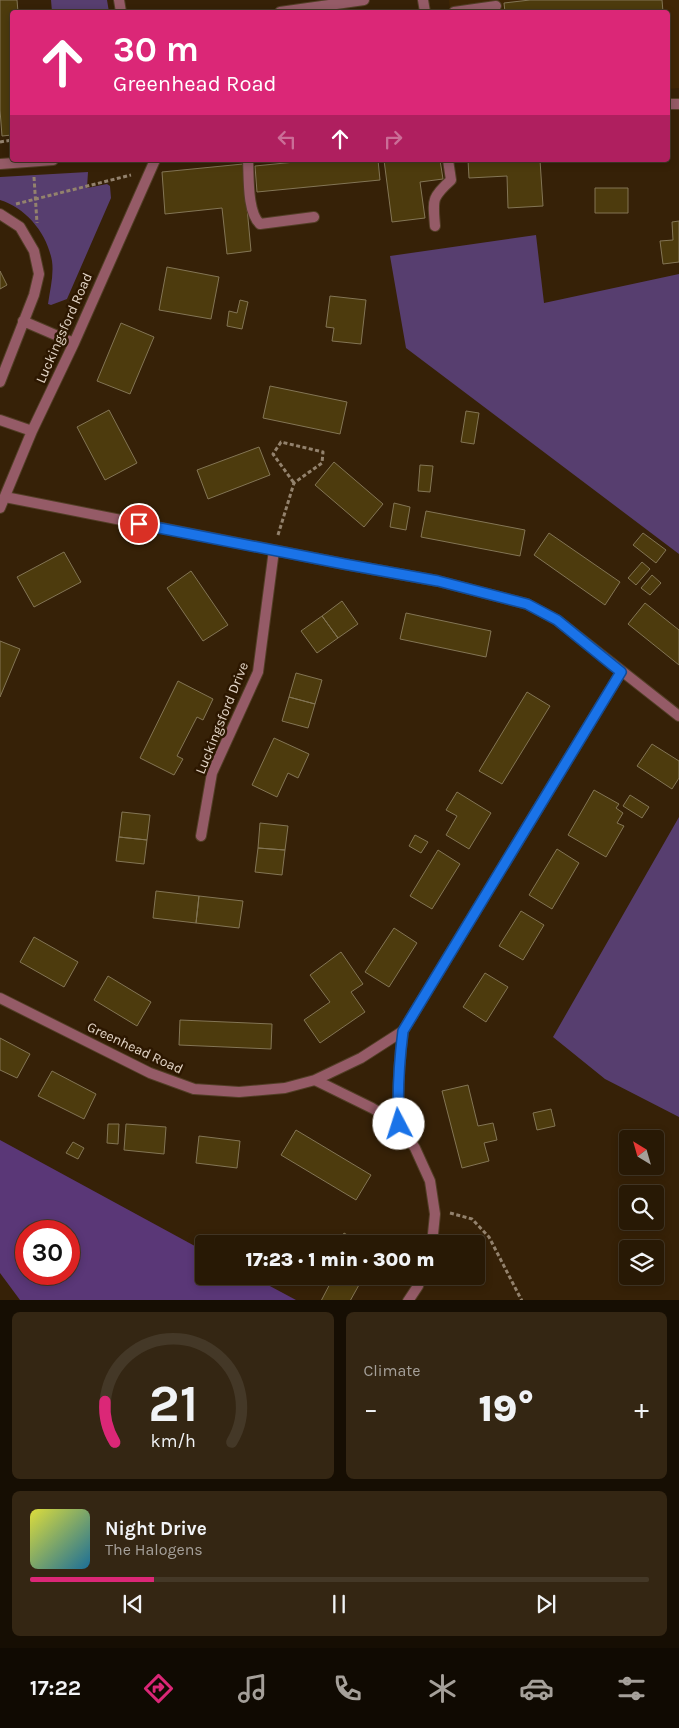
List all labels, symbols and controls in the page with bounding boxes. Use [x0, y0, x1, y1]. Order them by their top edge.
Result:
text: 30 m [113, 29, 199, 70]
icon: ahead [30, 30, 95, 95]
text: Greenhead Road [113, 71, 277, 97]
icon: left [273, 125, 301, 153]
icon: ahead [326, 125, 354, 153]
icon: right [379, 125, 407, 153]
street label: Luckingsford Road [32, 270, 96, 386]
pin [118, 503, 160, 545]
icon: arrive [125, 510, 153, 538]
street label: Luckingsford Drive [192, 659, 252, 777]
street label: Greenhead Road [84, 1018, 186, 1078]
position arrow [372, 1097, 424, 1149]
north arrow [619, 1130, 664, 1175]
map controls [619, 1130, 664, 1285]
button: search [619, 1185, 664, 1230]
speed limit sign: 30 [15, 1220, 80, 1285]
button: layers [619, 1240, 664, 1285]
text: 17:23 · 1 min · 300 m [245, 1249, 435, 1271]
text: Climate [364, 1361, 421, 1380]
text: 21 [148, 1373, 198, 1434]
text: 19° [478, 1386, 534, 1431]
text: − [364, 1392, 378, 1425]
text: + [634, 1392, 649, 1425]
text: km/h [150, 1431, 195, 1452]
text: Night Drive [105, 1518, 207, 1540]
text: The Halogens [105, 1540, 203, 1559]
icon: previous [119, 1590, 147, 1618]
icon: pause [325, 1590, 353, 1618]
icon: next [532, 1590, 560, 1618]
icon: directions [141, 1671, 176, 1706]
icon: music [235, 1671, 270, 1706]
icon: phone [330, 1671, 365, 1706]
icon: climate [425, 1671, 460, 1706]
icon: car [519, 1671, 554, 1706]
icon: filters [614, 1671, 649, 1706]
text: 17:22 [30, 1675, 81, 1701]

